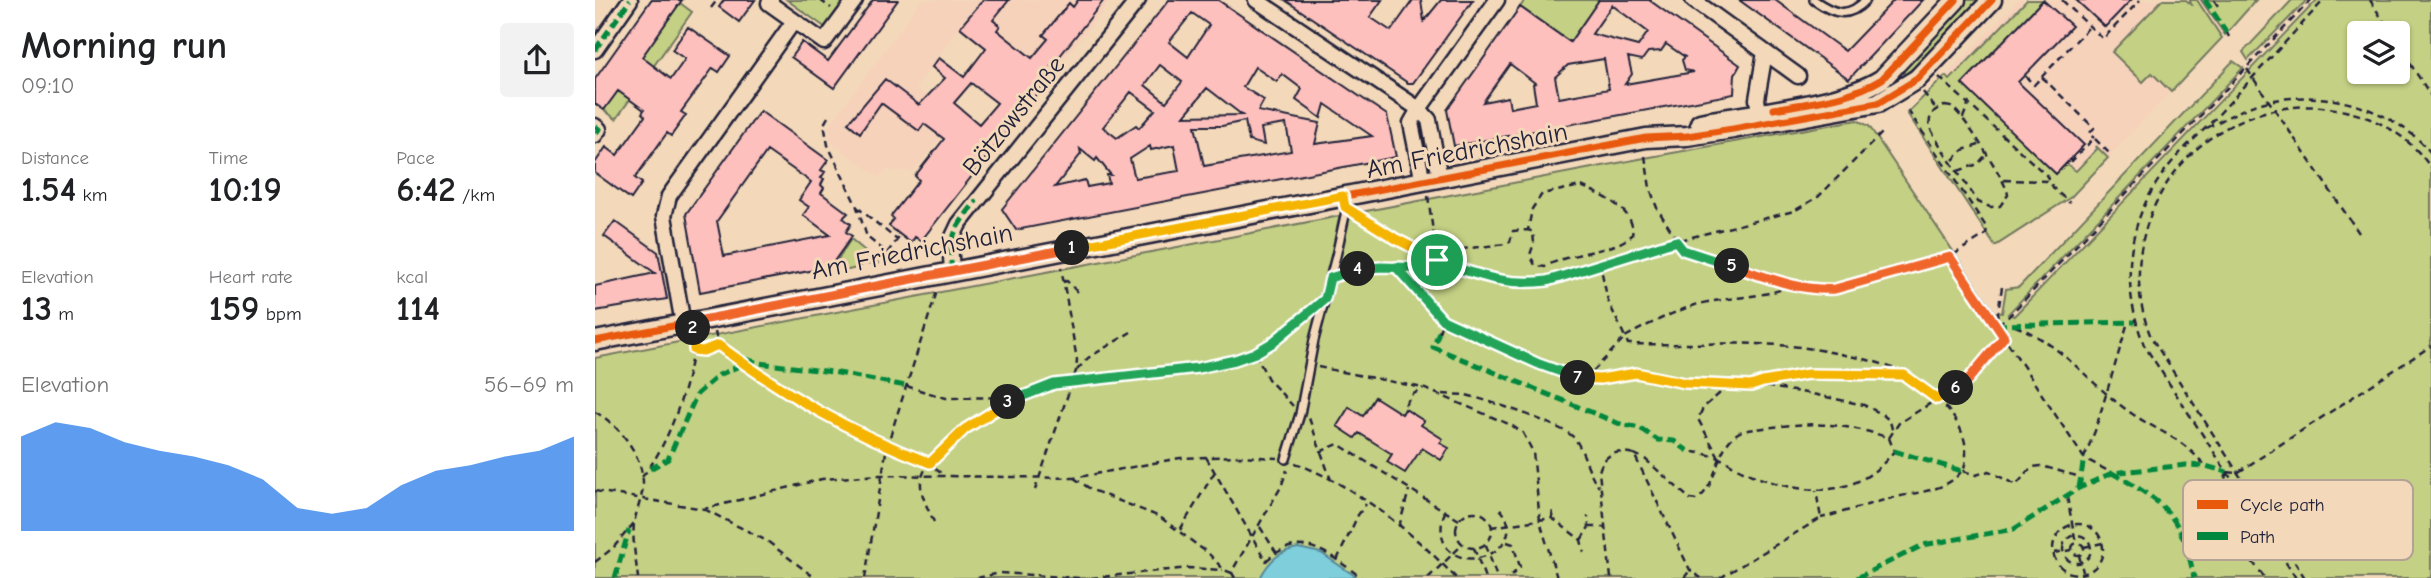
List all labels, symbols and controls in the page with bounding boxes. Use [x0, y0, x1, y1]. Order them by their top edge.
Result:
map controls [2347, 21, 2410, 84]
button: layers [2347, 21, 2410, 84]
button: share [500, 23, 574, 97]
text: Morning run [21, 24, 227, 68]
street label: Bötzowstraße [957, 50, 1071, 182]
text: 09:10 [21, 72, 75, 99]
street label: Am Friedrichshain [1364, 117, 1570, 185]
text: Distance [21, 147, 89, 169]
text: Time [209, 147, 248, 169]
text: Pace [396, 147, 435, 169]
text: 1.54 [21, 169, 76, 210]
text: 10:19 [209, 169, 282, 210]
text: 6:42 [396, 169, 456, 210]
text: km [76, 184, 107, 206]
text: /km [456, 184, 495, 206]
street label: Am Friedrichshain [809, 218, 1015, 286]
pin: 1 [1055, 230, 1089, 266]
pin [1407, 230, 1467, 290]
text: 1 [1068, 236, 1075, 258]
icon: arrive [1418, 241, 1456, 279]
pin: 5 [1715, 248, 1749, 284]
pin: 4 [1341, 252, 1375, 286]
text: 5 [1726, 254, 1737, 276]
text: 4 [1353, 257, 1362, 279]
text: Elevation [21, 266, 94, 288]
text: Heart rate [209, 266, 292, 288]
text: kcal [396, 266, 428, 288]
text: 13 [21, 288, 52, 329]
text: 159 [209, 288, 259, 329]
text: 114 [396, 288, 440, 329]
text: m [52, 303, 74, 325]
text: bpm [259, 303, 302, 325]
pin: 2 [675, 310, 711, 346]
text: 2 [688, 316, 697, 338]
pin: 7 [1560, 360, 1595, 396]
text: 7 [1573, 366, 1582, 388]
pin: 6 [1939, 370, 1973, 406]
text: Elevation [21, 371, 109, 398]
text: 56–69 m [484, 371, 574, 398]
text: 6 [1951, 376, 1960, 398]
pin: 3 [991, 384, 1025, 420]
text: 3 [1003, 390, 1012, 412]
legend [2183, 480, 2413, 560]
text: Cycle path [2240, 494, 2325, 516]
text: Path [2240, 526, 2275, 548]

